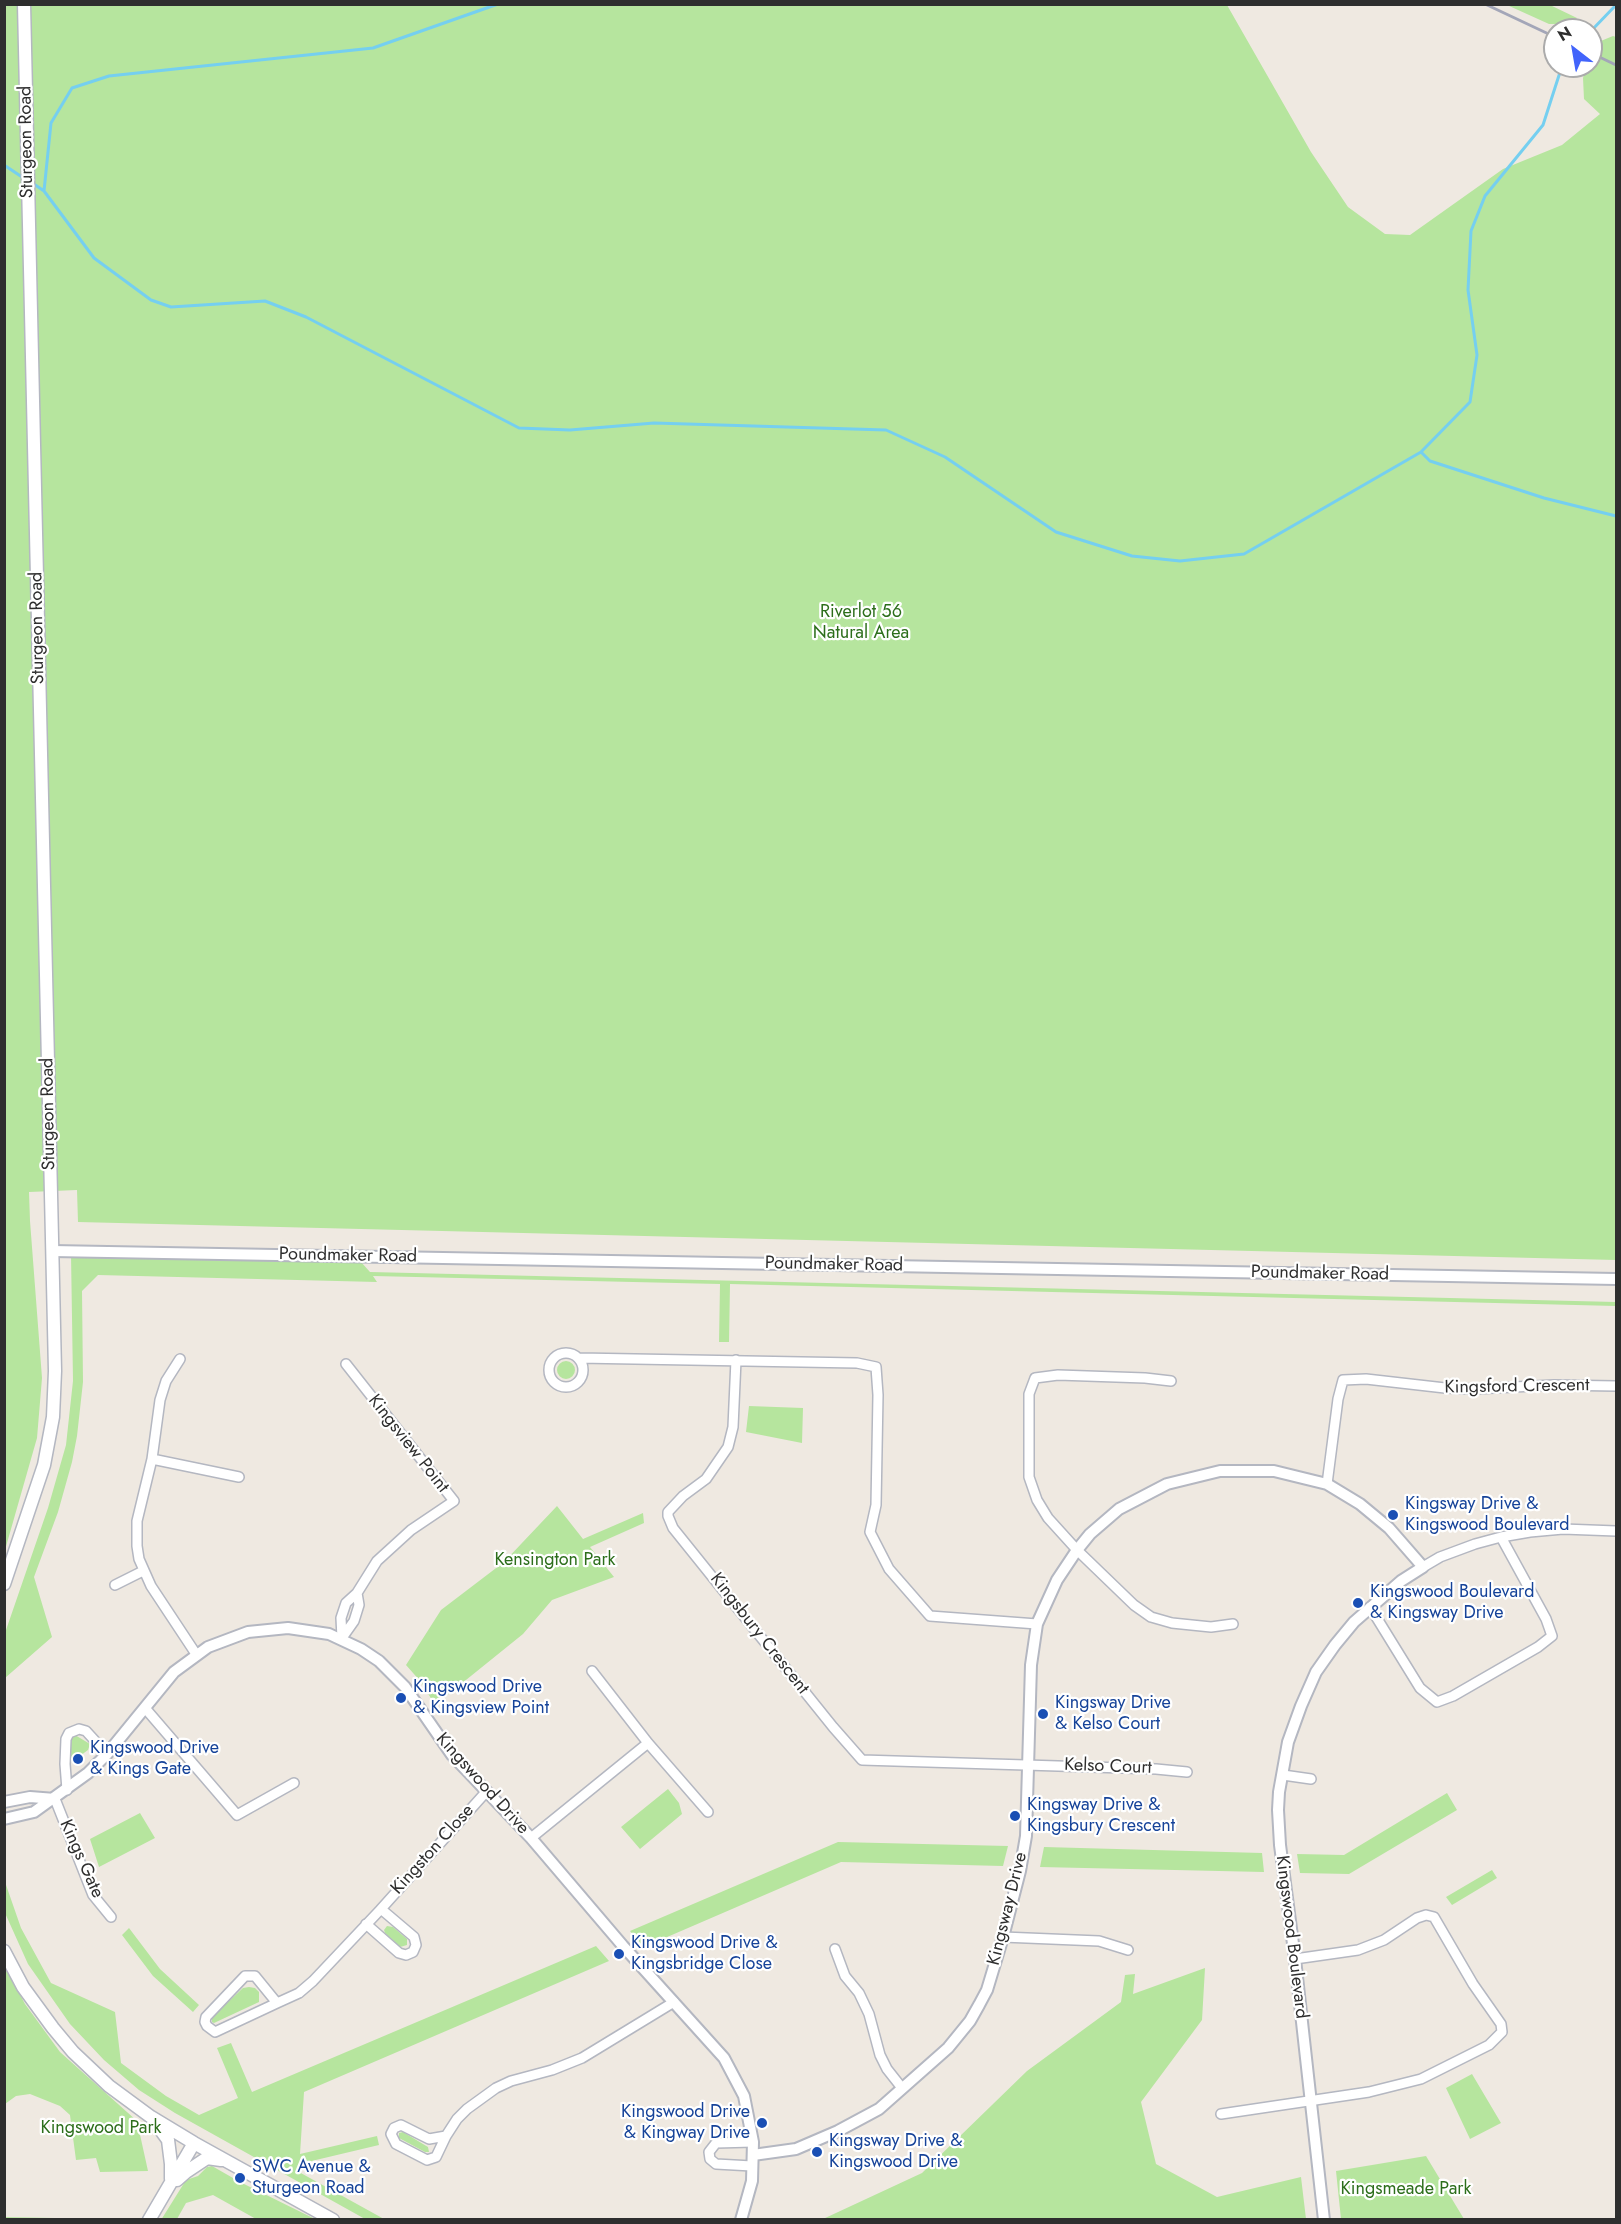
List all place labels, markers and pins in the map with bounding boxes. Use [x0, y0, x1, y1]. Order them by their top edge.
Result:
place label: Kingsway Drive & Kingswood Boulevard [1405, 1494, 1569, 1537]
marker: Kingsway Drive & Kingswood Boulevard [1386, 1508, 1400, 1522]
place label: Kingswood Boulevard & Kingsway Drive [1370, 1582, 1534, 1624]
marker: Kingswood Boulevard & Kingsway Drive [1351, 1596, 1365, 1610]
place label: Kingswood Drive & Kingsview Point [413, 1677, 549, 1720]
marker: Kingswood Drive & Kingsview Point [394, 1691, 408, 1705]
place label: Kingsway Drive & Kelso Court [1055, 1693, 1171, 1736]
marker: Kingsway Drive & Kelso Court [1036, 1707, 1050, 1721]
place label: Kingswood Drive & Kings Gate [90, 1738, 219, 1780]
marker: Kingswood Drive & Kings Gate [71, 1752, 85, 1766]
place label: Kingsway Drive & Kingsbury Crescent [1027, 1795, 1175, 1838]
marker: Kingsway Drive & Kingsbury Crescent [1008, 1809, 1022, 1823]
place label: Kingswood Drive & Kingsbridge Close [631, 1933, 778, 1976]
marker: Kingswood Drive & Kingsbridge Close [612, 1947, 626, 1961]
place label: Kingswood Drive & Kingway Drive [621, 2102, 750, 2144]
marker: Kingswood Drive & Kingway Drive [755, 2116, 769, 2130]
place label: Kingsway Drive & Kingswood Drive [829, 2131, 962, 2174]
marker: Kingsway Drive & Kingswood Drive [810, 2145, 824, 2159]
place label: SWC Avenue & Sturgeon Road [252, 2157, 371, 2200]
marker: SWC Avenue & Sturgeon Road [233, 2171, 247, 2185]

